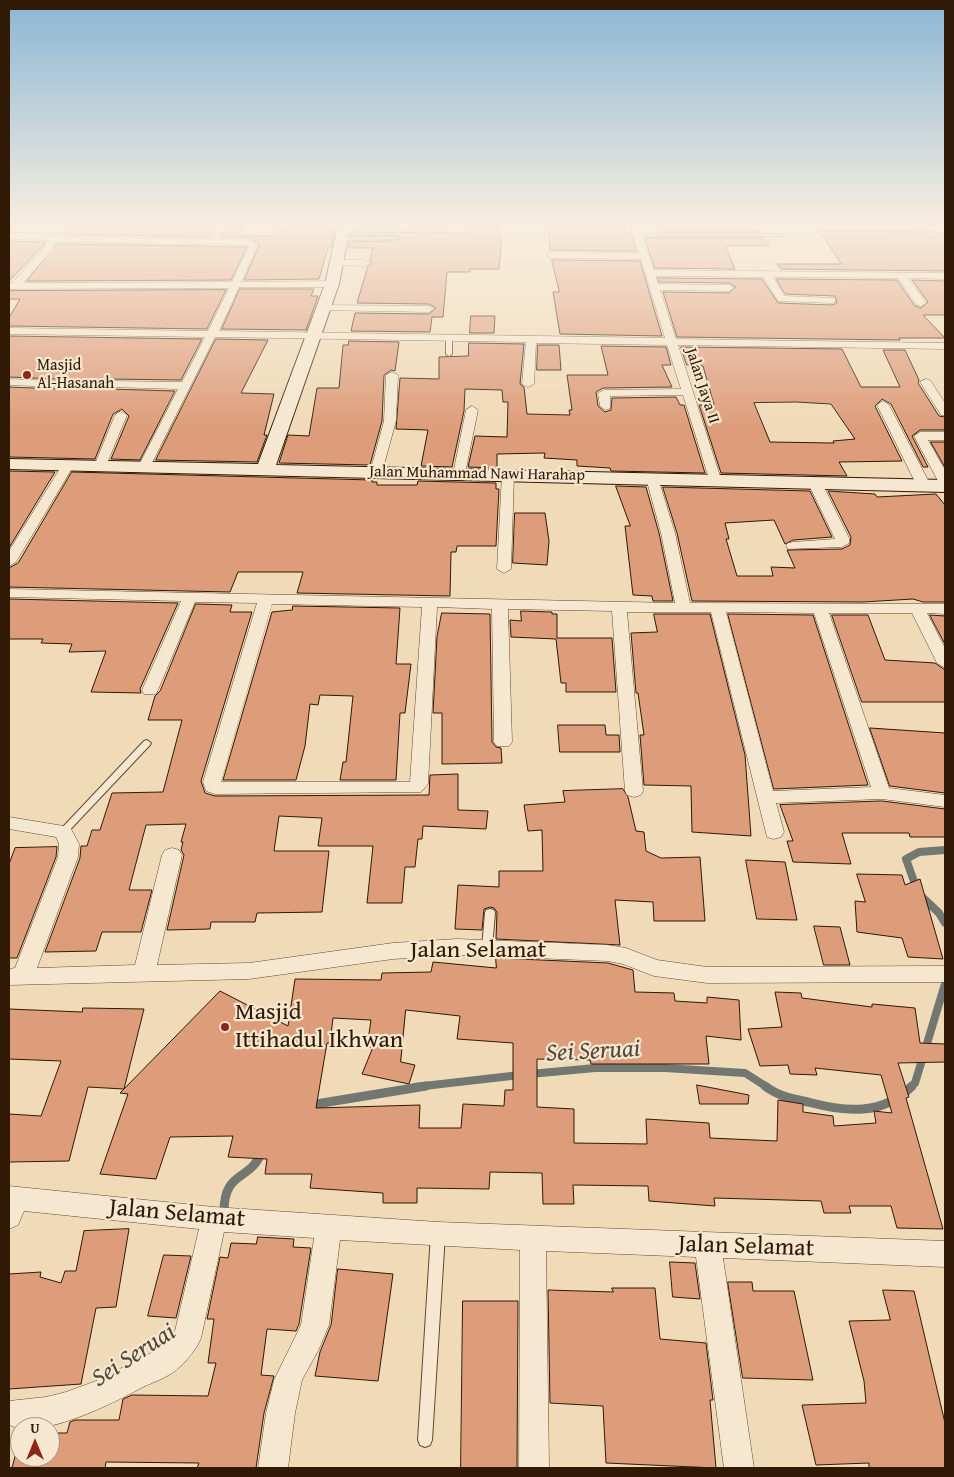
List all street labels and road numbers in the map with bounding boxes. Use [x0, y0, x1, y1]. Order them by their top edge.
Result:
street label: Jalan Jaya II [681, 346, 723, 426]
street label: Jalan Muhammad Nawi Harahap [369, 463, 585, 485]
street label: Jalan Selamat [410, 937, 546, 965]
street label: Jalan Selamat [108, 1194, 246, 1234]
street label: Jalan Selamat [677, 1230, 815, 1264]

